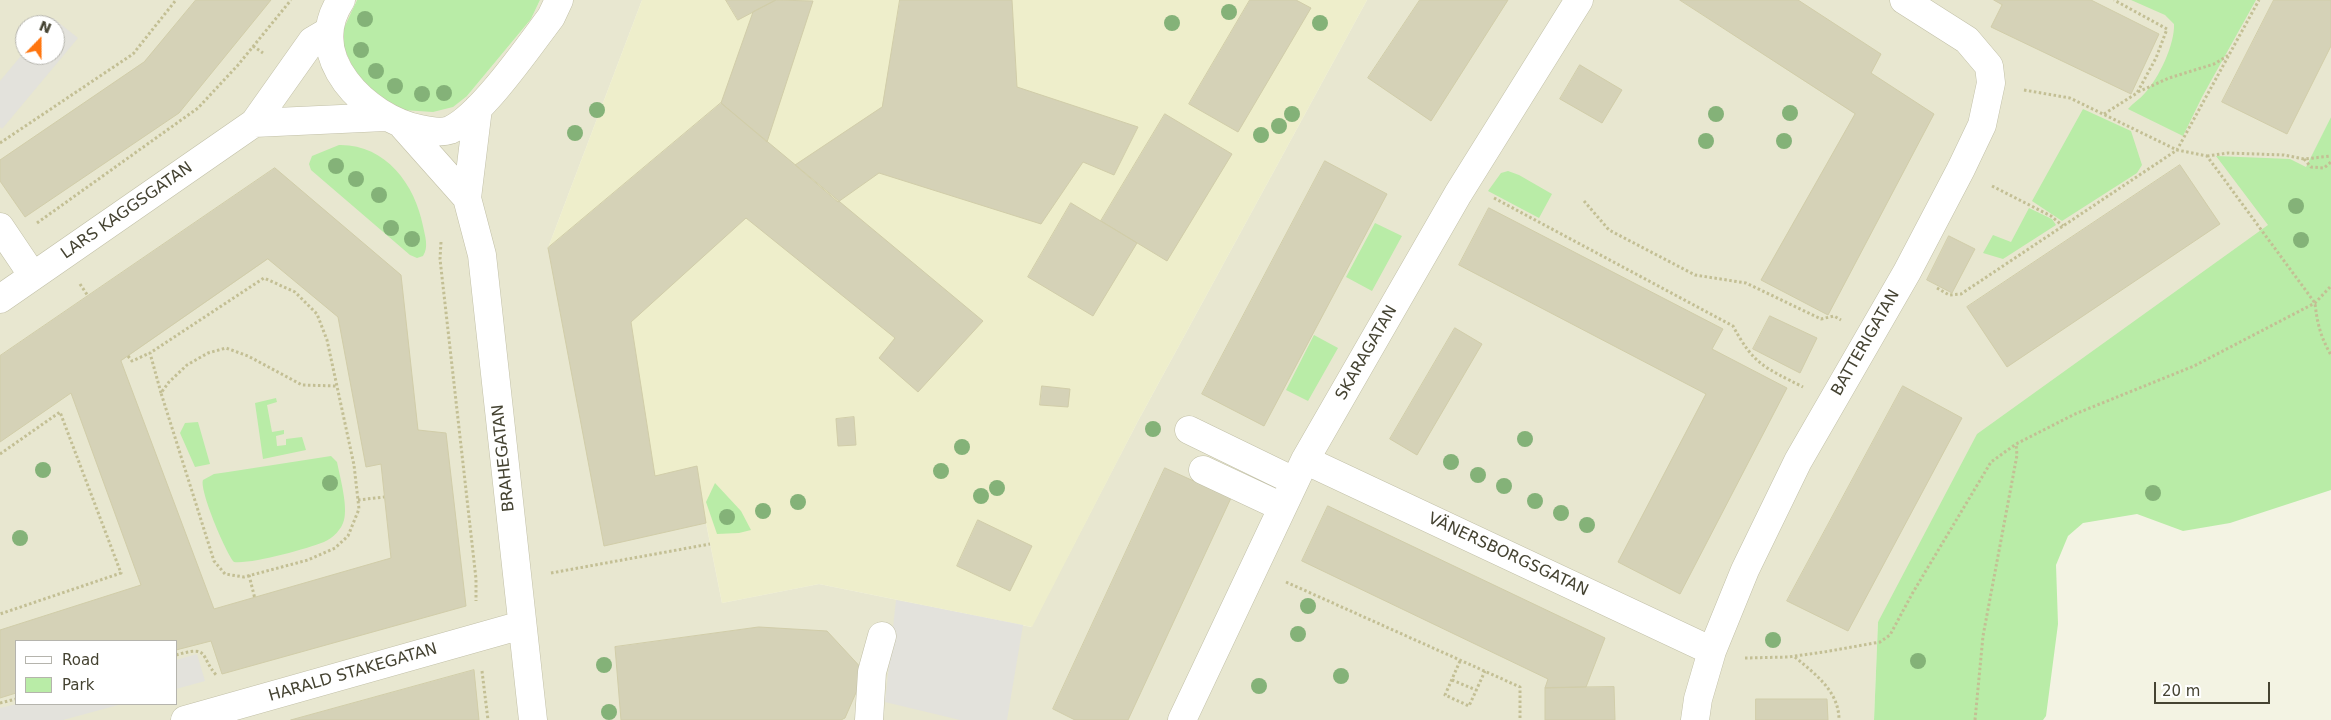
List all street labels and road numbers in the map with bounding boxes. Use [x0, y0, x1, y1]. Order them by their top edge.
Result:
street label: LARS KAGGSGATAN [58, 158, 196, 264]
street label: BATTERIGATAN [1828, 286, 1904, 400]
street label: SKARAGATAN [1332, 302, 1402, 404]
street label: BRAHEGATAN [489, 403, 519, 513]
street label: VÄNERSBORGSGATAN [1425, 509, 1591, 601]
street label: HARALD STAKEGATAN [266, 640, 440, 706]

